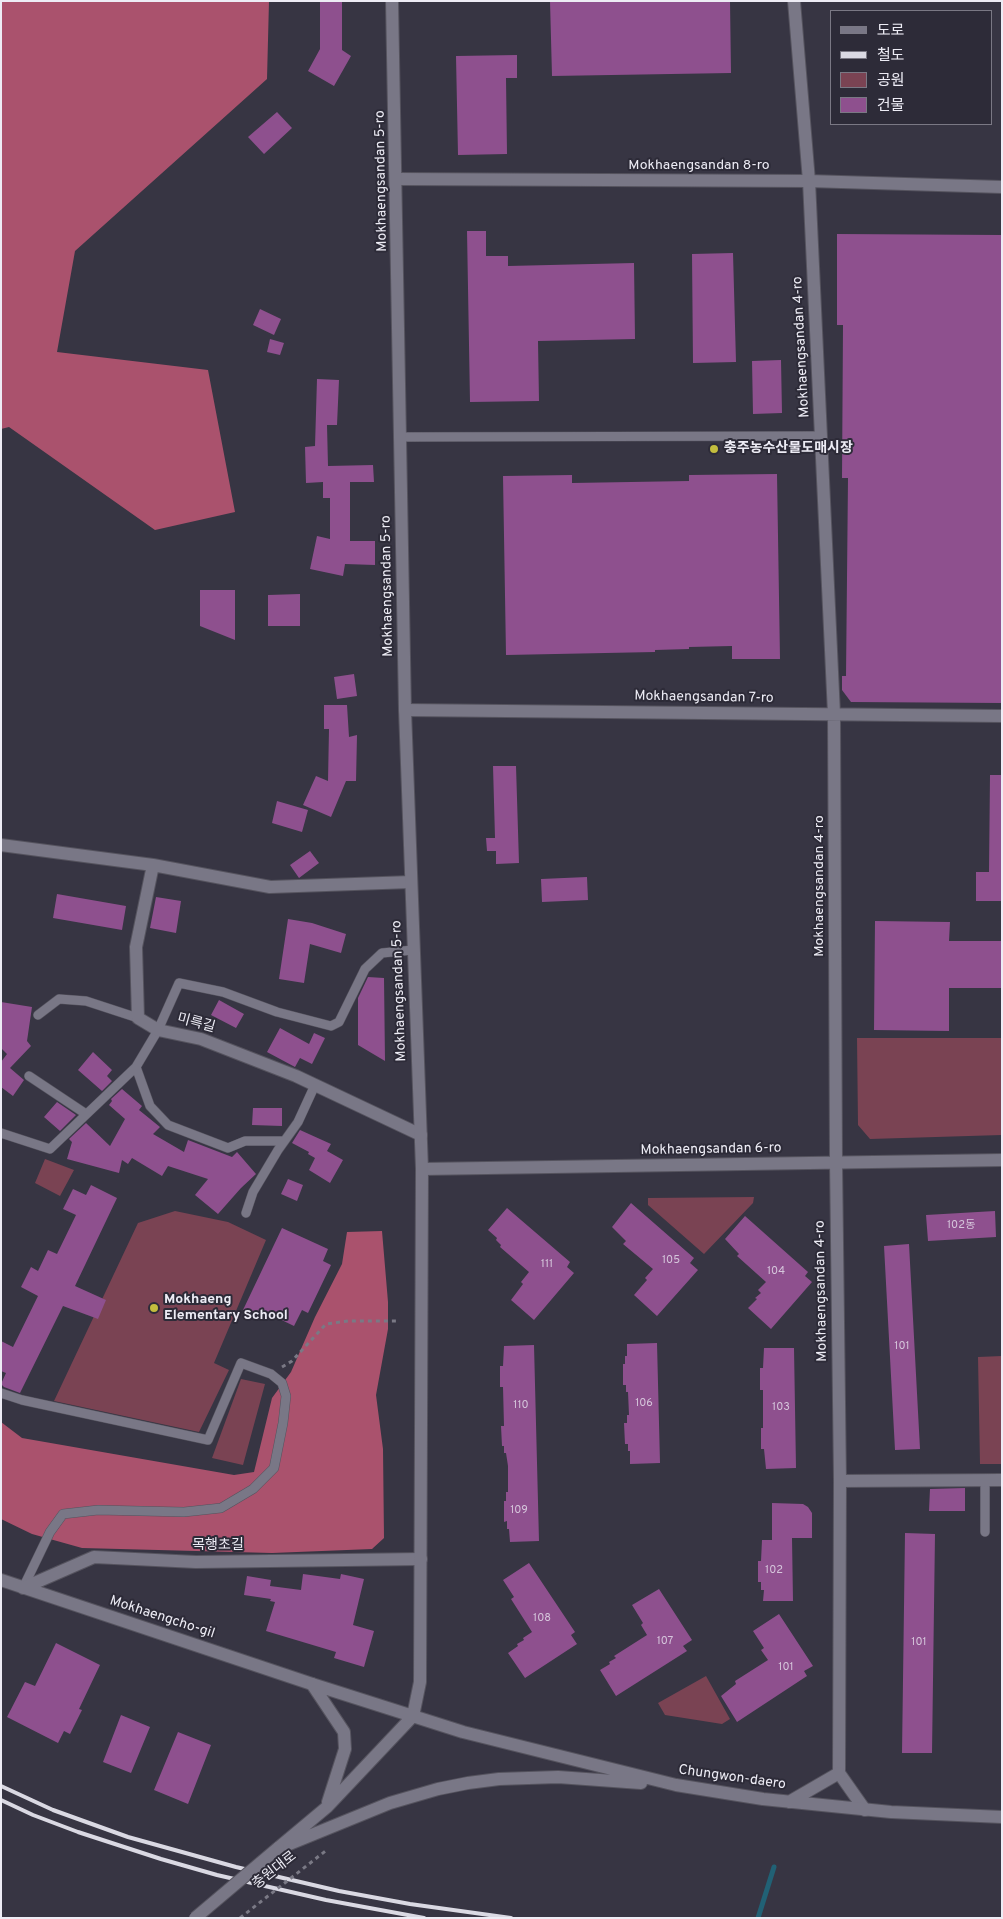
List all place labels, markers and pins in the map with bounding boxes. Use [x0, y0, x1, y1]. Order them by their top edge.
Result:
place label: 충주농수산물도매시장 [724, 441, 853, 457]
marker: 충주농수산물도매시장 [708, 443, 720, 455]
place label: Mokhaeng Elementary School [164, 1292, 288, 1324]
marker: Mokhaeng Elementary School [148, 1302, 160, 1314]

